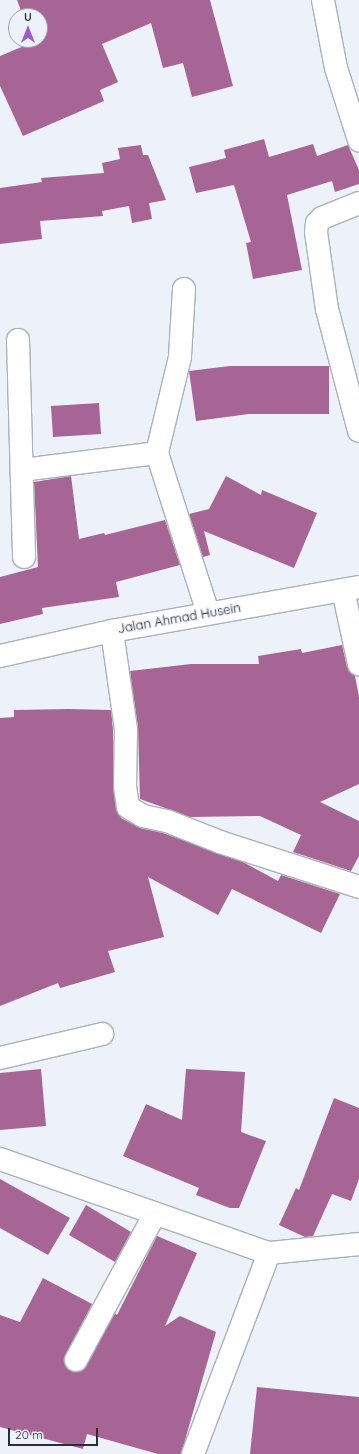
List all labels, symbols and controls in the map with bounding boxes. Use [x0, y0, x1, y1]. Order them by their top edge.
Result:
north arrow [8, 8, 48, 48]
text: U [24, 10, 32, 24]
street label: Jalan Ahmad Husein [116, 599, 242, 637]
scale bar [10, 1420, 100, 1446]
text: 20 m [15, 1427, 43, 1442]

